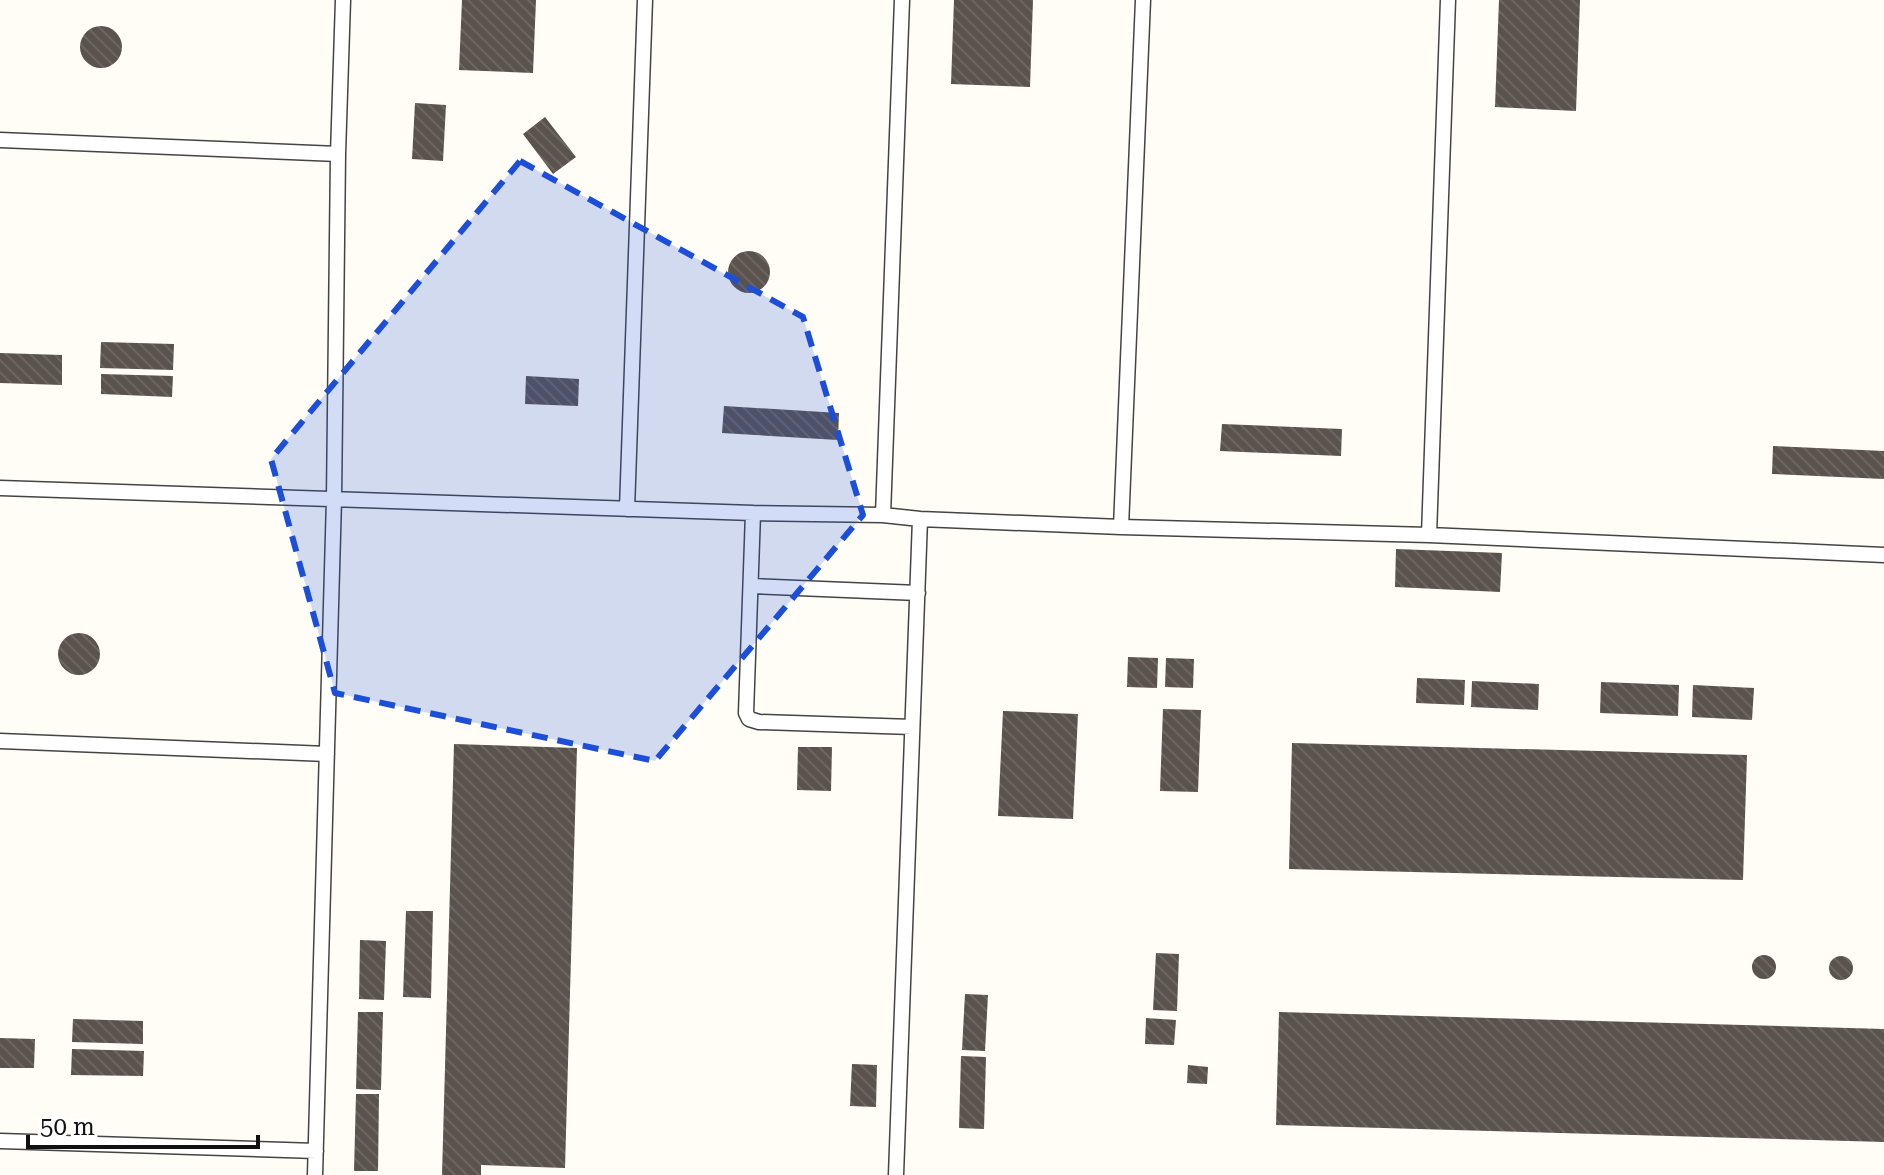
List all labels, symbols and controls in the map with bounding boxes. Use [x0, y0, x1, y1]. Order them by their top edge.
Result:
scale bar [28, 1099, 258, 1149]
text: 50 m [40, 1113, 95, 1141]

